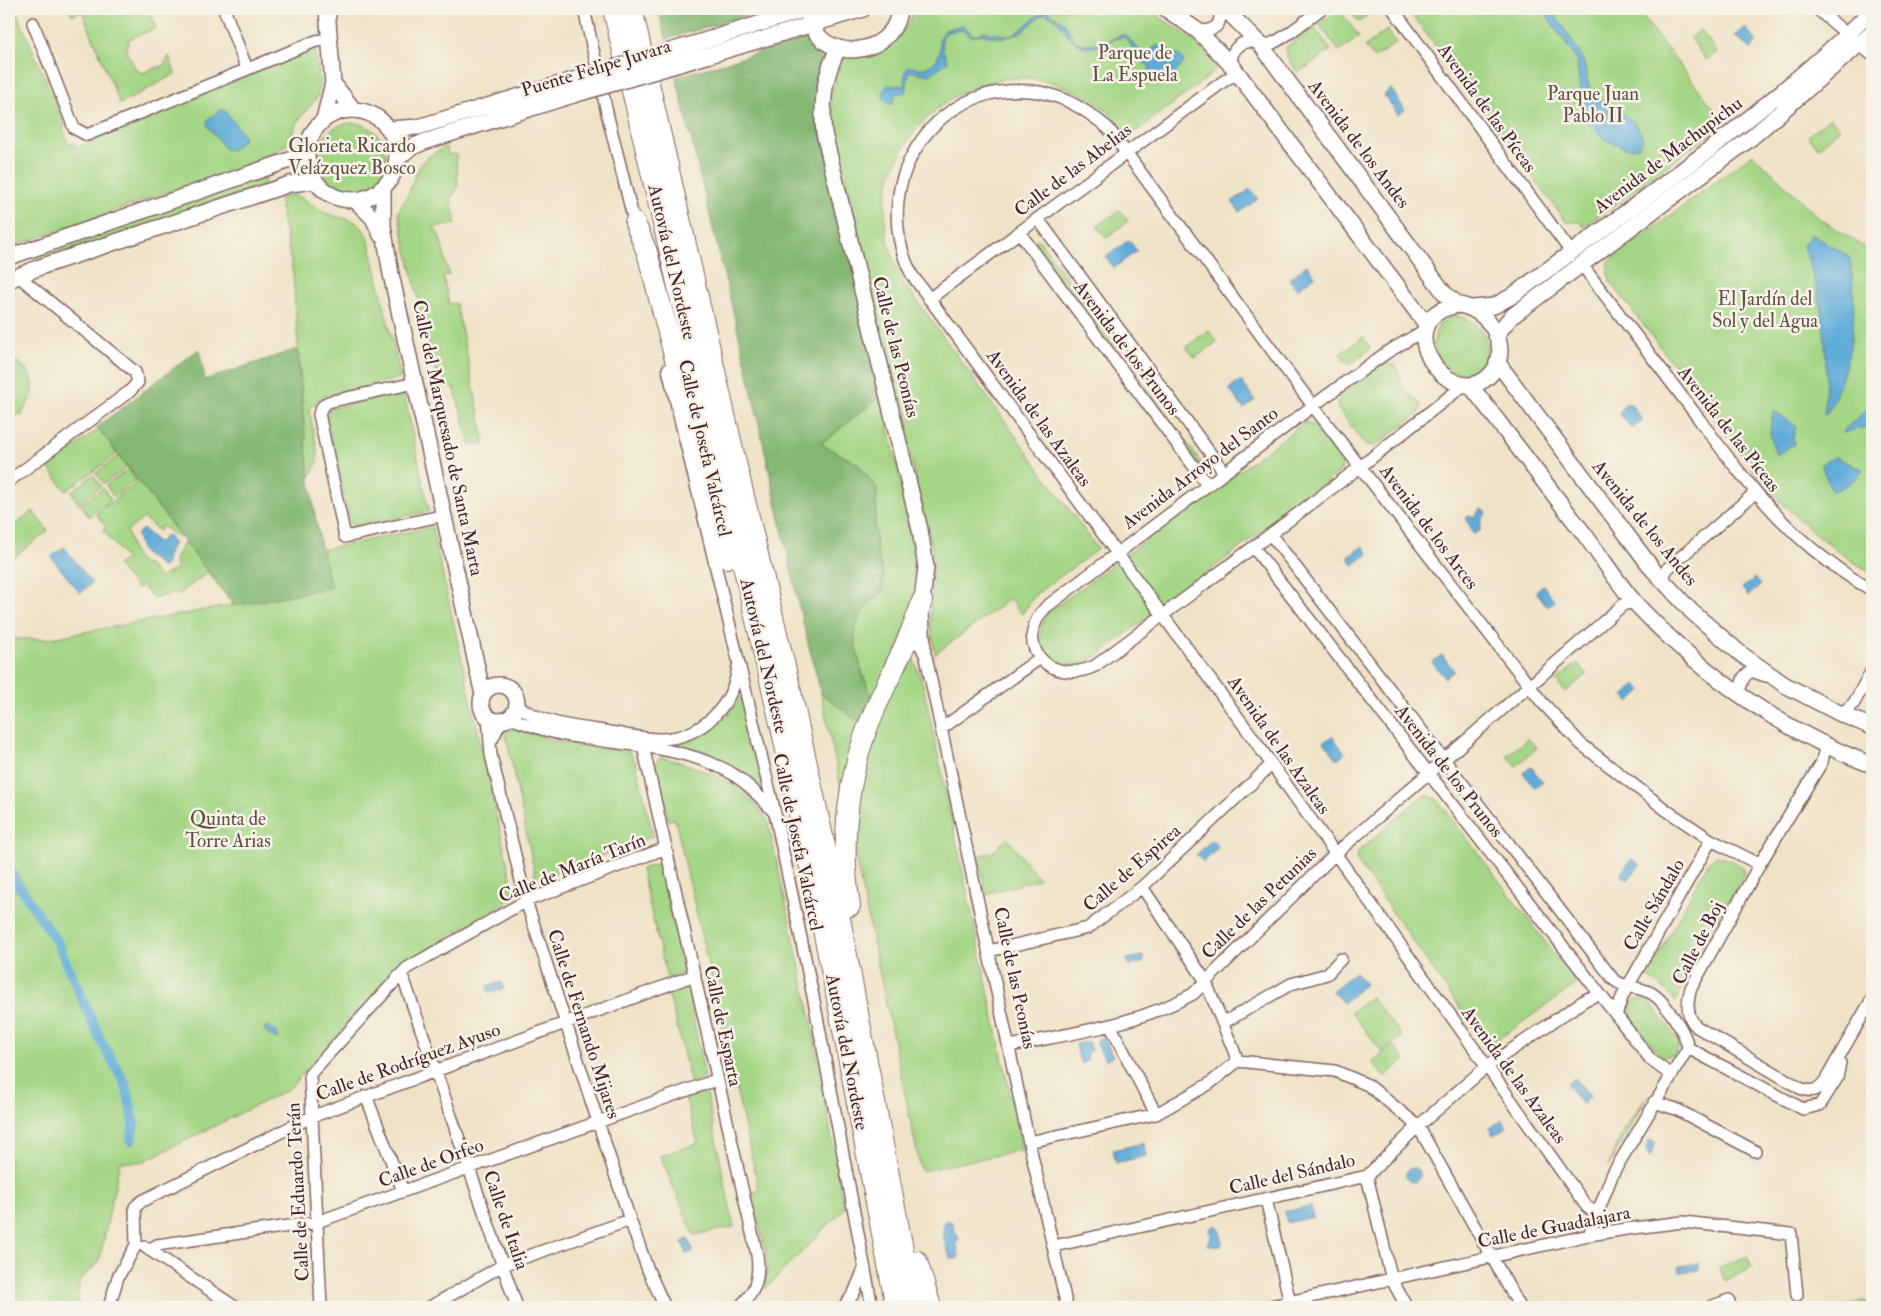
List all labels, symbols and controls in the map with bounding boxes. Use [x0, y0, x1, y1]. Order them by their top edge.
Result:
street label: Puente Felipe Juvara [518, 34, 674, 103]
street label: Avenida de las Píceas [1432, 38, 1542, 177]
park label: Parque de La Espuela [1092, 41, 1178, 88]
street label: Avenida de los Andes [1302, 74, 1415, 213]
park label: Parque Juan Pablo II [1547, 82, 1639, 128]
street label: Avenida de Machupichu [1588, 91, 1748, 220]
street label: Calle de las Abelias [1009, 118, 1137, 222]
park label: Glorieta Ricardo Velázquez Bosco [288, 134, 416, 180]
street label: Autovía del Nordeste [642, 181, 702, 342]
street label: Calle de las Peonías [867, 274, 925, 420]
street label: Avenida de los Prunos [1068, 275, 1185, 420]
park label: El Jardín del Sol y del Agua [1712, 287, 1818, 333]
street label: Calle del Marquesado de Santa Marta [407, 298, 489, 578]
street label: Avenida de las Azaleas [980, 344, 1097, 491]
street label: Calle de Josefa Valcárcel [673, 357, 737, 539]
street label: Avenida de las Píceas [1672, 360, 1786, 497]
street label: Avenida Arroyo del Santo [1116, 401, 1283, 535]
street label: Avenida de los Andes [1586, 455, 1703, 591]
street label: Avenida de los Arces [1374, 459, 1484, 594]
street label: Autovía del Nordeste [734, 575, 794, 736]
street label: Avenida de las Azaleas [1222, 670, 1336, 819]
street label: Avenida de los Prunos [1389, 699, 1508, 842]
street label: Calle de Josefa Valcárcel [767, 751, 829, 933]
park label: Quinta de Torre Arias [185, 807, 271, 853]
street label: Calle de Espirea [1078, 819, 1187, 918]
street label: Calle de María Tarín [495, 828, 649, 908]
street label: Calle de las Petunias [1196, 842, 1322, 964]
street label: Calle Sándalo [1618, 855, 1690, 955]
street label: Calle de Boj [1667, 897, 1729, 989]
street label: Calle de las Peonías [988, 905, 1042, 1051]
street label: Calle de Fernando Mijares [542, 926, 626, 1122]
street label: Calle de Esparta [697, 963, 748, 1089]
street label: Autovía del Nordeste [820, 971, 874, 1132]
street label: Avenida de las Azaleas [1455, 1001, 1572, 1148]
street label: Calle de Rodríguez Ayuso [312, 1017, 504, 1107]
street label: Calle de Eduardo Terán [281, 1102, 315, 1282]
street label: Calle de Orfeo [375, 1133, 487, 1193]
street label: Calle del Sándalo [1227, 1148, 1357, 1200]
street label: Calle de Italia [478, 1167, 534, 1273]
street label: Calle de Guadalajara [1476, 1200, 1633, 1254]

